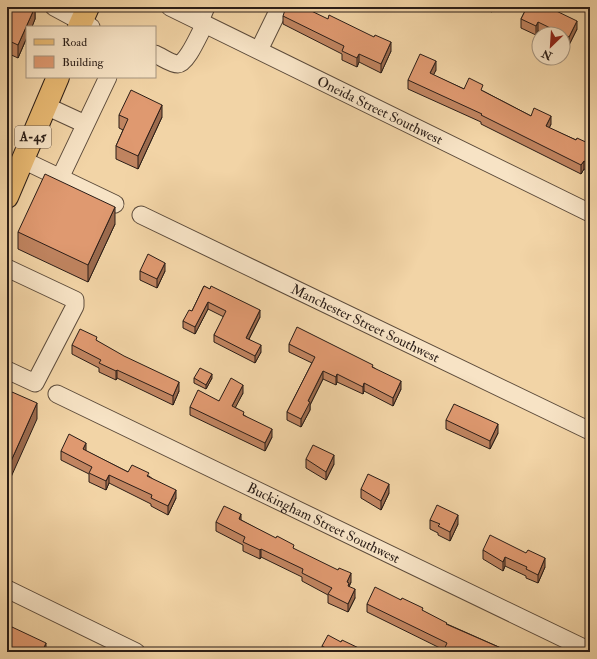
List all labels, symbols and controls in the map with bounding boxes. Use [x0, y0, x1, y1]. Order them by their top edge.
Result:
legend [26, 26, 156, 78]
north arrow [531, 26, 571, 66]
text: Road [62, 35, 87, 50]
text: N [539, 46, 555, 63]
text: Building [62, 55, 105, 70]
street label: Oneida Street Southwest [315, 72, 446, 148]
road number: A-45 [15, 126, 51, 148]
street label: Manchester Street Southwest [288, 280, 443, 366]
street label: Buckingham Street Southwest [244, 479, 403, 567]

